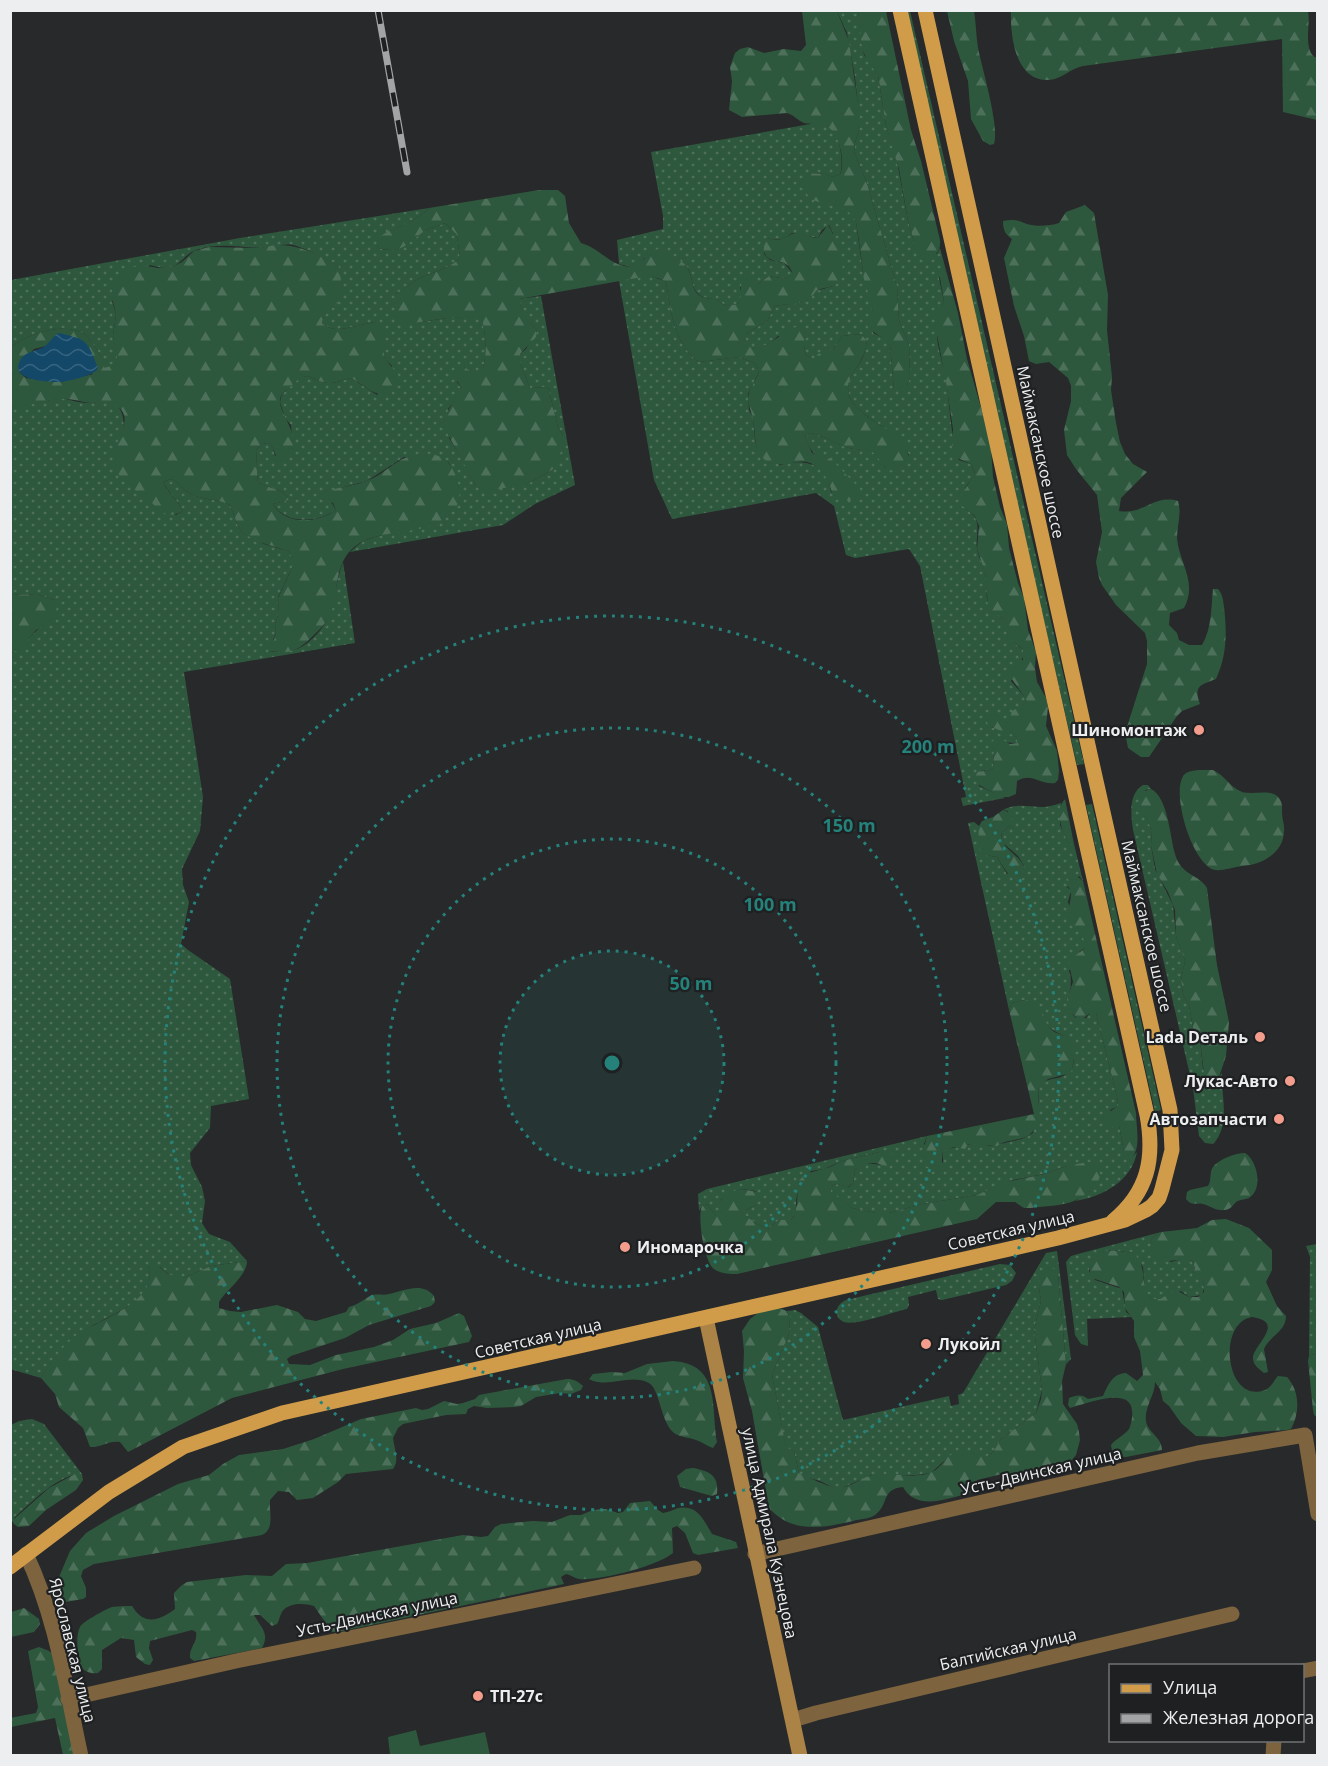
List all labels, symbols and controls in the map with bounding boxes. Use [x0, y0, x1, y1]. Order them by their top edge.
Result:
street label: Маймаксанское шоссе [1012, 364, 1070, 540]
place label: Шиномонтаж [1071, 719, 1187, 741]
marker: Шиномонтаж [1192, 723, 1206, 737]
text: 200 m [901, 734, 955, 758]
text: 150 m [822, 813, 876, 837]
street label: Маймаксанское шоссе [1116, 838, 1178, 1014]
text: 100 m [743, 892, 797, 916]
text: 50 m [670, 971, 712, 995]
place label: Lada Dеталь [1145, 1026, 1248, 1048]
marker: Lada Dеталь [1253, 1030, 1267, 1044]
centre of rings [602, 1053, 622, 1073]
place label: Лукас-Авто [1184, 1070, 1278, 1092]
marker: Лукас-Авто [1283, 1074, 1297, 1088]
place label: Автозапчасти [1149, 1108, 1267, 1130]
marker: Автозапчасти [1272, 1112, 1286, 1126]
street label: Советская улица [945, 1205, 1077, 1255]
place label: Иномарочка [637, 1236, 744, 1258]
marker: Иномарочка [618, 1240, 632, 1254]
street label: Советская улица [472, 1313, 604, 1363]
place label: Лукойл [938, 1333, 1001, 1355]
marker: Лукойл [919, 1337, 933, 1351]
street label: улица Адмирала Кузнецова [737, 1426, 803, 1640]
street label: Усть-Двинская улица [959, 1442, 1123, 1500]
street label: Ярославская улица [44, 1575, 102, 1725]
street label: Усть-Двинская улица [294, 1586, 460, 1642]
street label: Балтийская улица [937, 1623, 1079, 1675]
legend [1109, 1664, 1304, 1742]
text: Улица [1163, 1675, 1217, 1699]
place label: ТП-27c [490, 1685, 543, 1707]
marker: ТП-27c [471, 1689, 485, 1703]
text: Железная дорога [1163, 1705, 1314, 1729]

